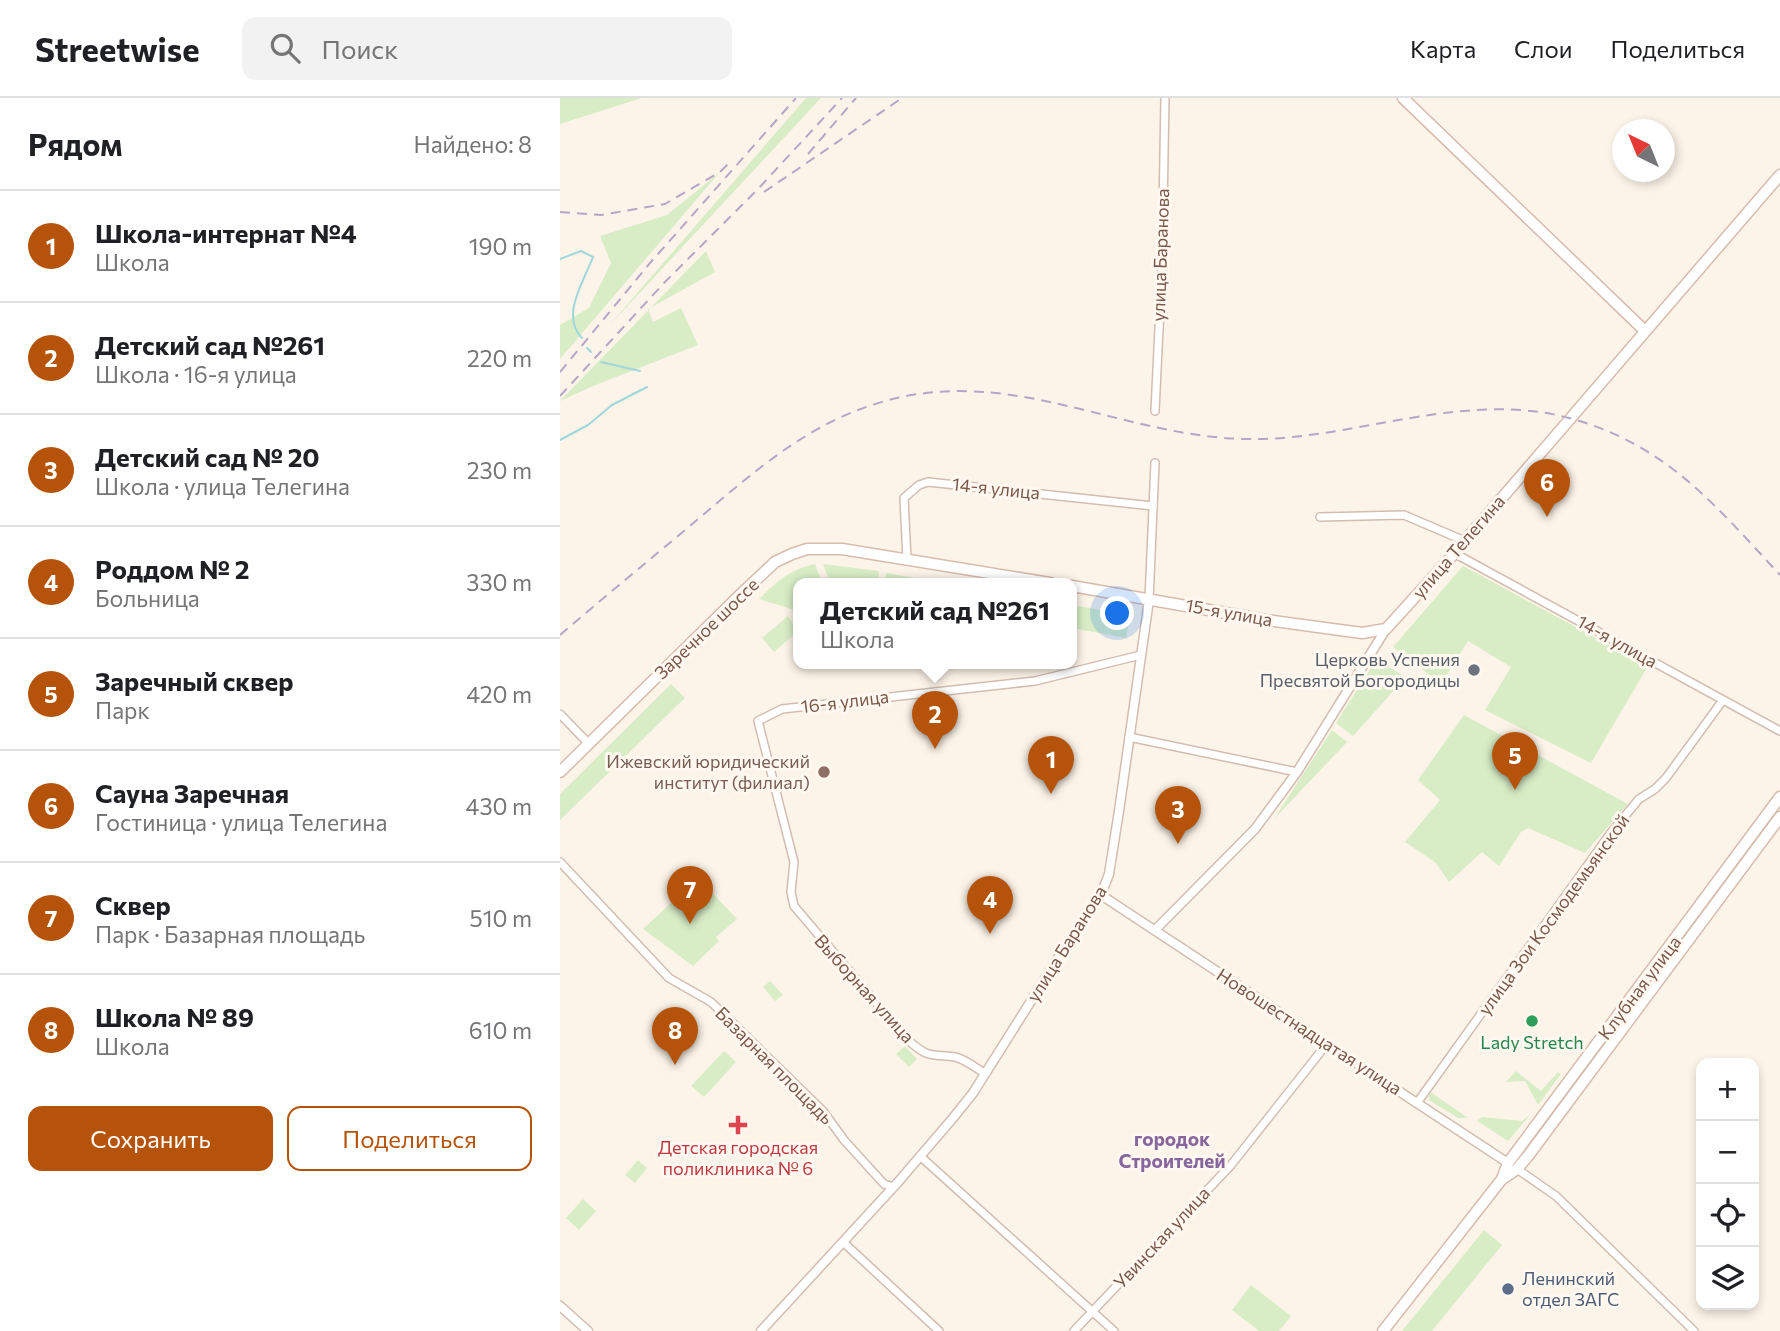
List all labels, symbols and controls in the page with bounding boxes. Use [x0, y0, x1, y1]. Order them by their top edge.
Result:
search box [242, 17, 732, 80]
text: Streetwise [35, 28, 200, 69]
icon: search [266, 29, 304, 67]
text: Поиск [322, 33, 398, 64]
text: Карта [1410, 34, 1476, 63]
text: Слои [1514, 34, 1572, 63]
text: Поделиться [1610, 34, 1745, 63]
north arrow [1612, 119, 1675, 182]
text: Рядом [28, 125, 122, 162]
text: Найдено: 8 [413, 130, 532, 158]
street label: улица Баранова [1147, 188, 1173, 322]
text: Школа-интернат №4 [95, 217, 357, 248]
text: 1 [46, 232, 56, 260]
text: 190 m [469, 232, 532, 260]
text: Школа [95, 248, 170, 276]
text: Детский сад №261 [95, 329, 325, 360]
text: 2 [44, 344, 58, 372]
text: 220 m [467, 344, 532, 372]
text: Школа · 16-я улица [95, 360, 297, 388]
text: Детский сад № 20 [95, 441, 320, 472]
text: 3 [44, 456, 58, 484]
text: 230 m [467, 456, 532, 484]
pin: 6 [1524, 459, 1570, 517]
text: Школа · улица Телегина [95, 472, 350, 500]
street label: 14-я улица [951, 472, 1041, 504]
street label: улица Телегина [1407, 490, 1509, 603]
text: Роддом № 2 [95, 553, 250, 584]
text: 4 [44, 568, 58, 596]
text: 330 m [466, 568, 532, 596]
street label: Заречное шоссе [650, 573, 763, 683]
popup [793, 578, 1077, 669]
text: Больница [95, 584, 200, 612]
text: Детский сад №261 [820, 594, 1050, 625]
street label: 15-я улица [1184, 594, 1274, 630]
your location [1100, 596, 1134, 630]
street label: 14-я улица [1574, 610, 1661, 672]
text: Школа [820, 625, 895, 653]
place label: Церковь Успения Пресвятой Богородицы [1260, 648, 1460, 691]
marker: Церковь Успения Пресвятой Богородицы [1466, 662, 1482, 678]
text: Заречный сквер [95, 665, 293, 696]
text: 5 [44, 680, 58, 708]
text: 420 m [466, 680, 532, 708]
street label: 16-я улица [800, 685, 890, 717]
pin: 2 [912, 691, 958, 749]
text: Парк [95, 696, 150, 724]
pin: 5 [1492, 732, 1538, 790]
pin: 1 [1028, 736, 1074, 794]
place label: Ижевский юридический институт (филиал) [606, 750, 810, 793]
marker: Ижевский юридический институт (филиал) [816, 764, 832, 780]
text: Сауна Заречная [95, 777, 289, 808]
pin: 3 [1155, 786, 1201, 844]
text: 6 [44, 792, 58, 820]
text: 430 m [466, 792, 532, 820]
text: Гостиница · улица Телегина [95, 808, 387, 836]
street label: улица Зои Космодемьянской [1473, 810, 1634, 1019]
pin: 7 [667, 866, 713, 924]
pin: 4 [967, 876, 1013, 934]
street label: улица Баранова [1022, 881, 1111, 1006]
text: Сквер [95, 889, 171, 920]
text: 7 [45, 904, 57, 932]
text: 510 m [469, 904, 532, 932]
text: Парк · Базарная площадь [95, 920, 365, 948]
street label: Выборная улица [810, 929, 919, 1047]
street label: Клубная улица [1593, 931, 1685, 1044]
street label: Новошестнадцатая улица [1213, 963, 1406, 1099]
text: Школа № 89 [95, 1001, 254, 1032]
street label: Базарная площадь [711, 1002, 838, 1129]
pin: 8 [652, 1007, 698, 1065]
marker: Lady Stretch [1524, 1013, 1540, 1029]
text: 8 [44, 1016, 58, 1044]
text: 610 m [469, 1016, 532, 1044]
place label: Lady Stretch [1480, 1031, 1584, 1053]
text: Школа [95, 1032, 170, 1060]
map controls [1696, 1058, 1759, 1310]
button: + [1696, 1058, 1759, 1121]
button: Сохранить [28, 1106, 273, 1171]
button: Поделиться [287, 1106, 532, 1171]
marker: Детская городская поликлиника № 6 [728, 1115, 748, 1135]
button: − [1696, 1121, 1759, 1184]
district label: городок Строителей [1119, 1127, 1225, 1172]
place label: Детская городская поликлиника № 6 [658, 1136, 818, 1179]
street label: Увинская улица [1108, 1182, 1214, 1293]
button: locate [1696, 1184, 1759, 1247]
button: layers [1696, 1247, 1759, 1310]
place label: Ленинский отдел ЗАГС [1522, 1267, 1619, 1310]
marker: Ленинский отдел ЗАГС [1500, 1281, 1516, 1297]

